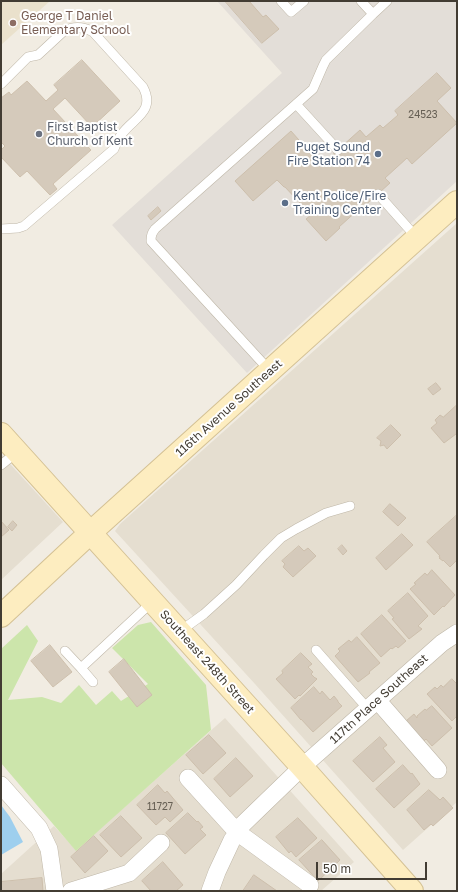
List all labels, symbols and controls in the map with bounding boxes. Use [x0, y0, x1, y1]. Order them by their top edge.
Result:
place label: George T Daniel Elementary School [21, 9, 130, 37]
marker: George T Daniel Elementary School [8, 18, 18, 28]
house number: 24523 [408, 109, 438, 121]
place label: First Baptist Church of Kent [47, 120, 133, 148]
marker: First Baptist Church of Kent [34, 129, 44, 139]
place label: Puget Sound Fire Station 74 [287, 140, 370, 168]
marker: Puget Sound Fire Station 74 [373, 149, 383, 159]
place label: Kent Police/Fire Training Center [293, 189, 386, 217]
marker: Kent Police/Fire Training Center [280, 198, 290, 208]
street label: 116th Avenue Southeast [173, 356, 285, 460]
street label: Southeast 248th Street [157, 607, 257, 717]
street label: 117th Place Southeast [327, 651, 431, 747]
house number: 11727 [147, 801, 173, 813]
scale bar [318, 854, 429, 880]
text: 50 m [323, 861, 351, 876]

